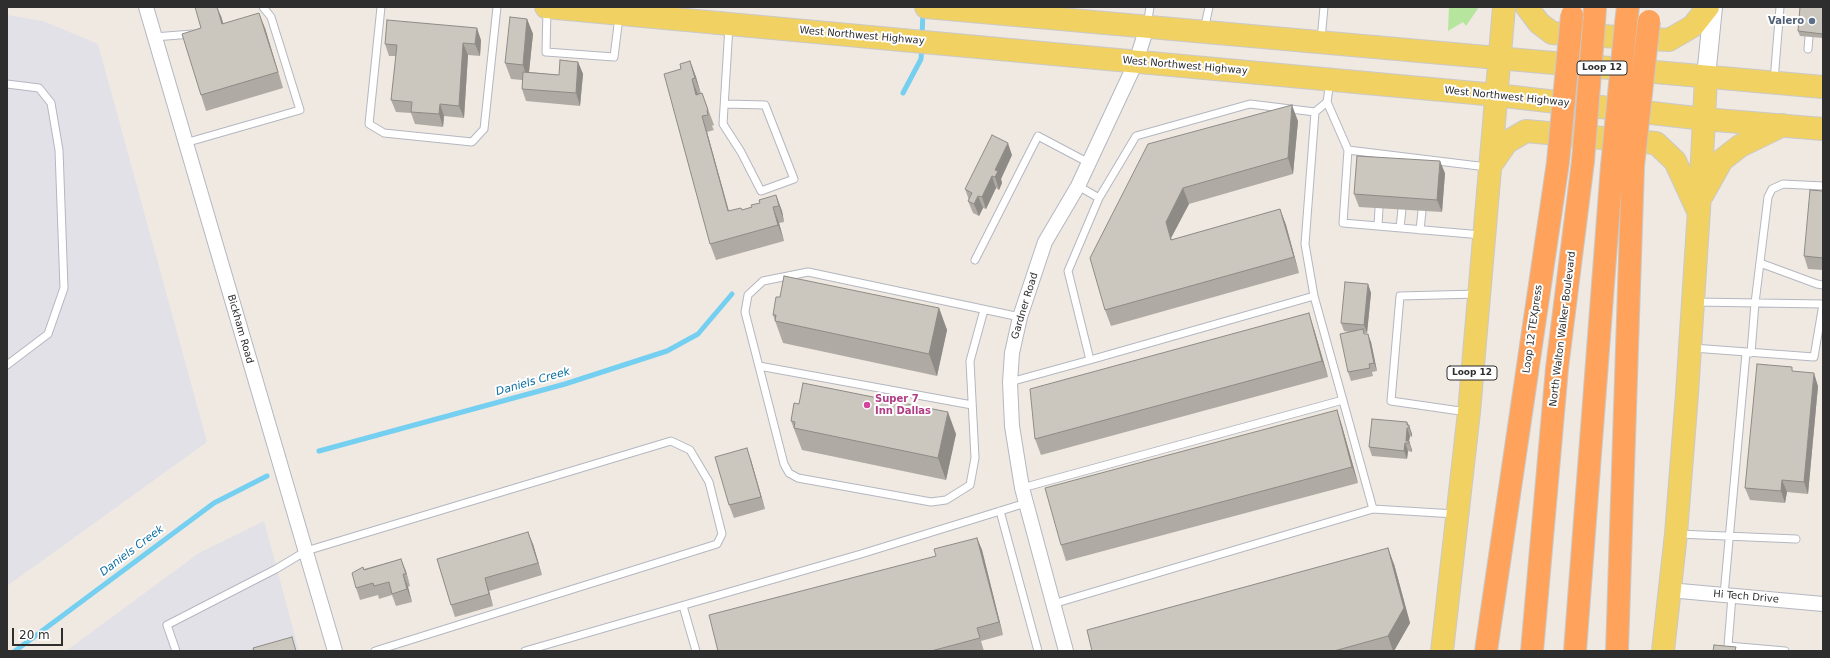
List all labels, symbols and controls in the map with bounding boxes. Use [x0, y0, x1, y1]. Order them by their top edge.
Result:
place label: Valero [1768, 15, 1804, 27]
marker: Valero [1807, 16, 1817, 26]
street label: West Northwest Highway [799, 25, 925, 47]
street label: West Northwest Highway [1122, 55, 1248, 77]
road number: Loop 12 [1577, 61, 1627, 75]
street label: West Northwest Highway [1444, 84, 1570, 110]
street label: North Walton Walker Boulevard [1548, 251, 1578, 407]
street label: Gardner Road [1009, 271, 1041, 341]
street label: Loop 12 TEXpress [1521, 284, 1545, 374]
street label: Bickham Road [224, 293, 256, 365]
water label: Daniels Creek [494, 365, 572, 399]
road number: Loop 12 [1447, 366, 1497, 380]
place label: Super 7 Inn Dallas [875, 393, 931, 416]
marker: Super 7 Inn Dallas [862, 400, 872, 410]
water label: Daniels Creek [98, 523, 166, 579]
street label: Hi Tech Drive [1713, 588, 1779, 606]
scale bar [14, 620, 65, 646]
text: 20 m [19, 628, 50, 642]

